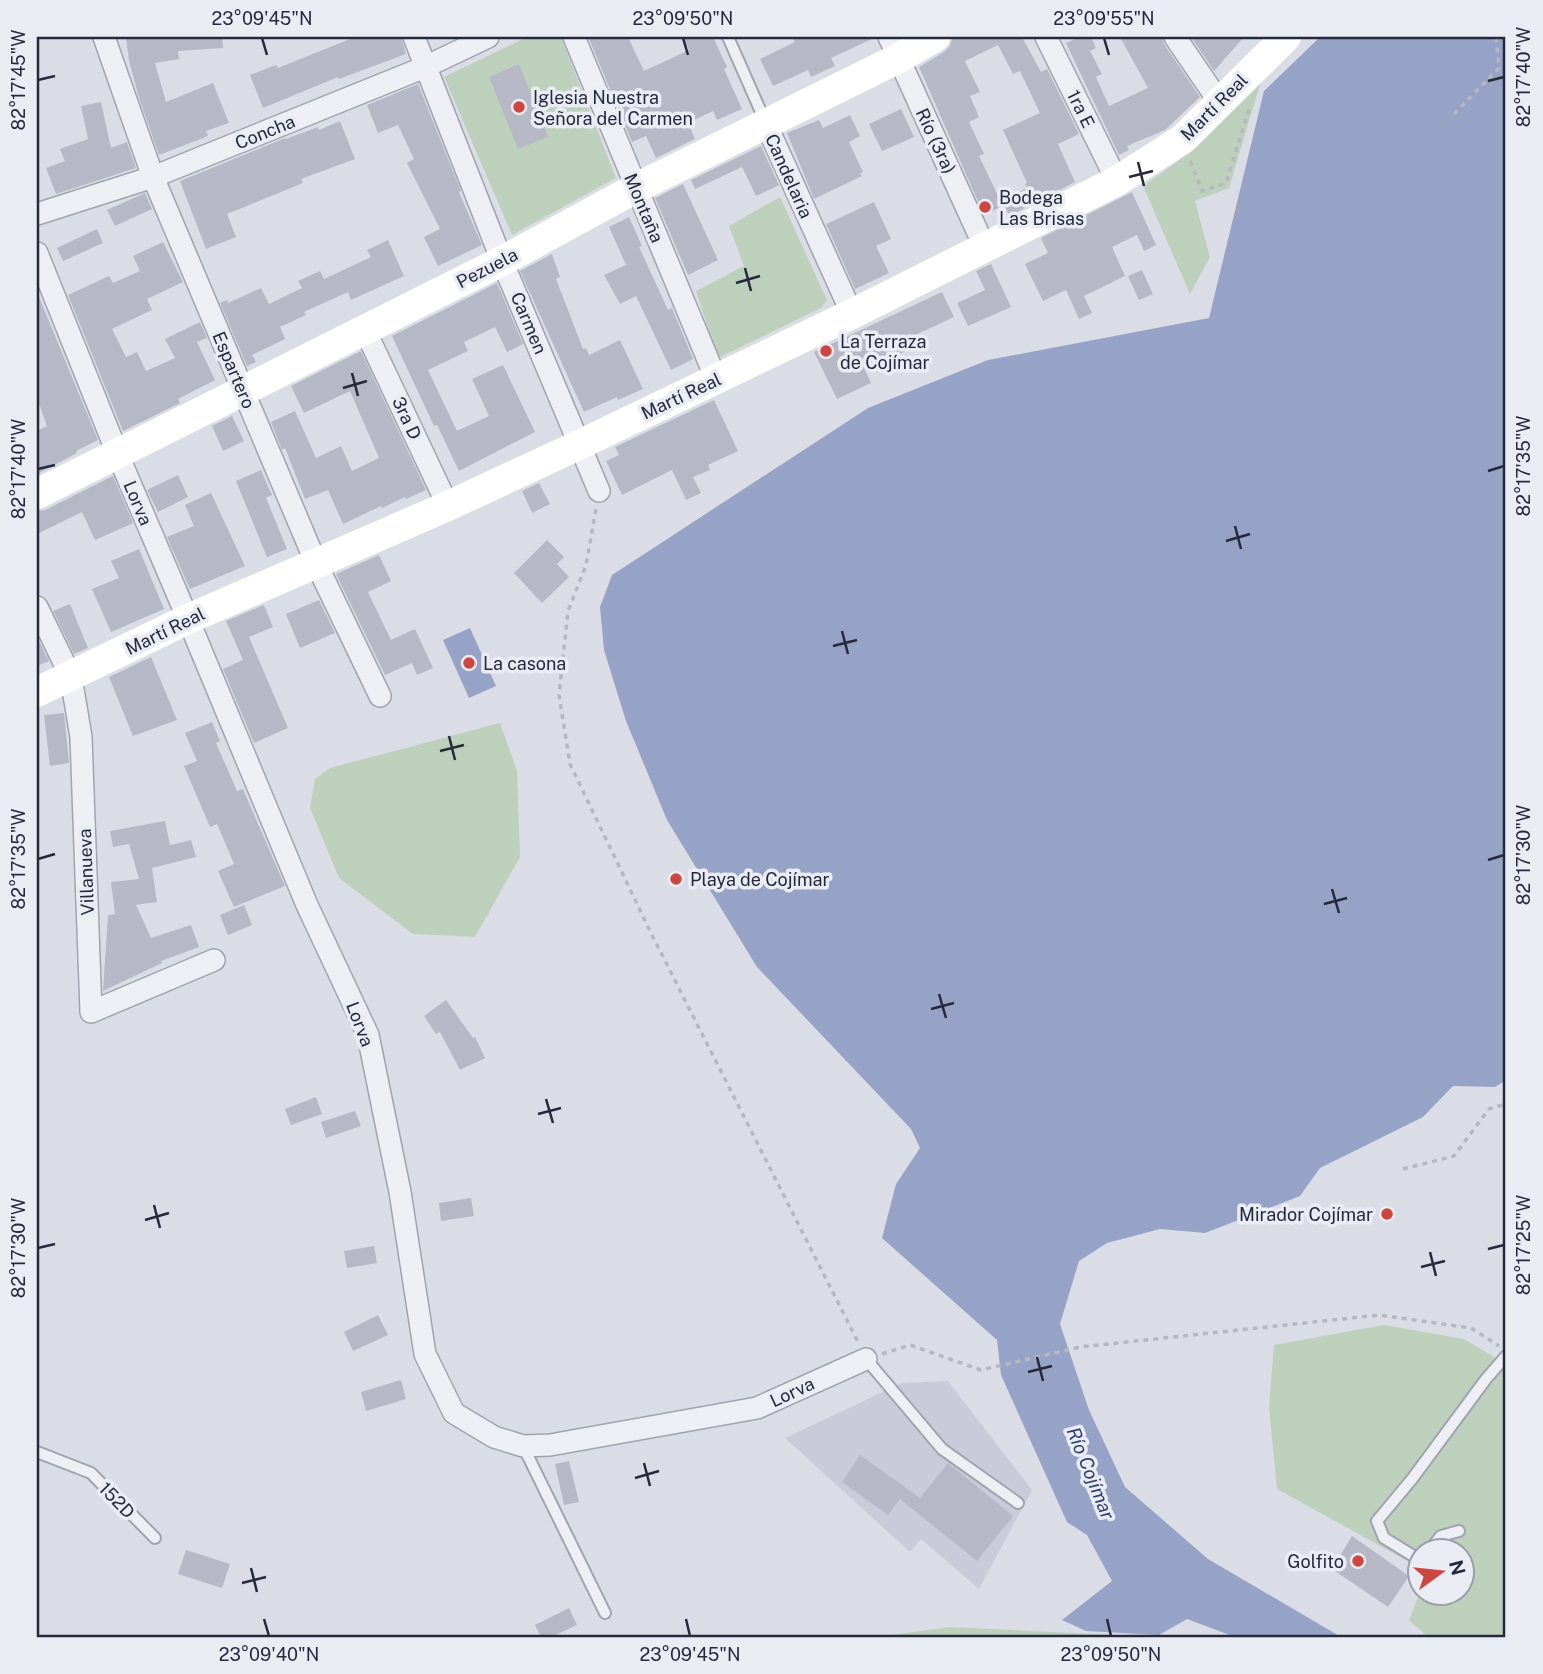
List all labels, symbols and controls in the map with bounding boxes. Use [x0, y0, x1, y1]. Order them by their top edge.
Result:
text: 23°09'45"N [212, 8, 312, 29]
text: 23°09'50"N [633, 8, 733, 29]
text: 23°09'55"N [1053, 8, 1155, 29]
text: 82°17'40"W [1513, 27, 1534, 127]
text: 82°17'45"W [8, 30, 29, 130]
street label: Martí Real [1176, 69, 1252, 145]
place label: Iglesia Nuestra Señora del Carmen [533, 87, 693, 129]
street label: 1ra E [1063, 87, 1099, 131]
marker: Iglesia Nuestra Señora del Carmen [511, 99, 527, 115]
street label: Río (3ra) [912, 105, 960, 177]
street label: Concha [232, 110, 298, 154]
street label: Candelaria [761, 130, 817, 222]
street label: Montaña [620, 170, 668, 246]
place label: Bodega Las Brisas [999, 187, 1084, 229]
marker: Bodega Las Brisas [977, 199, 993, 215]
street label: Pezuela [453, 244, 521, 292]
street label: Carmen [507, 289, 551, 357]
street label: Espartero [208, 328, 260, 412]
place label: La Terraza de Cojímar [840, 331, 930, 373]
marker: La Terraza de Cojímar [818, 343, 834, 359]
street label: Martí Real [638, 368, 724, 424]
street label: 3ra D [388, 393, 426, 443]
text: 82°17'35"W [1513, 415, 1534, 517]
text: 82°17'40"W [8, 419, 29, 519]
street label: Lorva [119, 478, 157, 528]
street label: Martí Real [122, 603, 208, 659]
place label: La casona [483, 653, 566, 674]
marker: La casona [461, 655, 477, 671]
text: 82°17'30"W [1513, 805, 1534, 905]
text: 82°17'35"W [8, 808, 29, 910]
street label: Villanueva [74, 828, 98, 916]
place label: Playa de Cojímar [690, 869, 830, 890]
marker: Playa de Cojímar [668, 871, 684, 887]
street label: Lorva [342, 999, 378, 1049]
text: 82°17'25"W [1513, 1195, 1534, 1295]
text: 82°17'30"W [8, 1198, 29, 1298]
place label: Mirador Cojímar [1239, 1204, 1373, 1225]
marker: Mirador Cojímar [1379, 1206, 1395, 1222]
street label: Lorva [767, 1373, 817, 1411]
water label: Río Cojímar [1063, 1424, 1120, 1523]
street label: 152D [95, 1478, 139, 1522]
north arrow [1406, 1538, 1476, 1608]
place label: Golfito [1287, 1551, 1344, 1572]
marker: Golfito [1350, 1553, 1366, 1569]
text: N [1445, 1558, 1470, 1578]
text: 23°09'40"N [219, 1644, 319, 1665]
text: 23°09'45"N [640, 1644, 740, 1665]
text: 23°09'50"N [1061, 1644, 1161, 1665]

